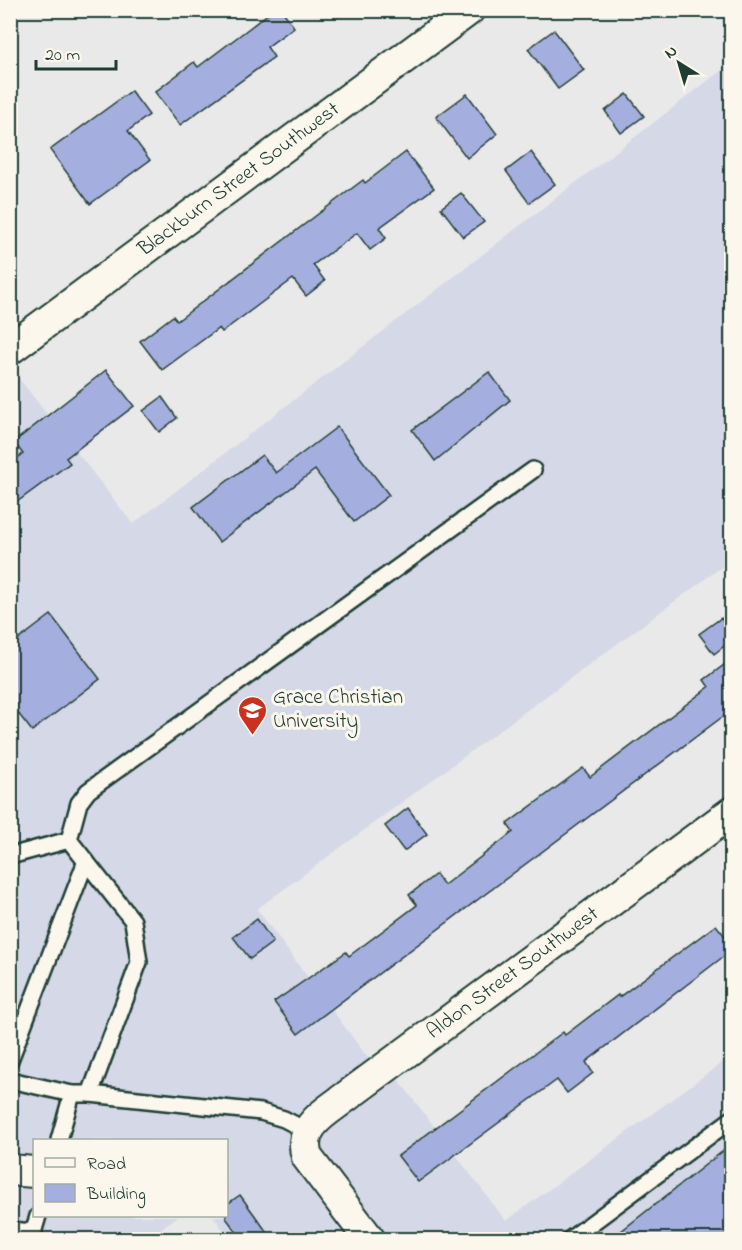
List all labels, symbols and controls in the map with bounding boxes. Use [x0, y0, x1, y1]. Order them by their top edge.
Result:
scale bar [36, 33, 116, 71]
north arrow [649, 33, 709, 93]
text: N [660, 40, 683, 65]
text: 20 m [45, 43, 80, 69]
street label: Blackburn Street Southwest [131, 95, 346, 265]
place label: Grace Christian University [273, 683, 403, 739]
school or university icon: Grace Christian University [236, 694, 268, 736]
street label: Aldon Street Southwest [421, 900, 605, 1047]
legend [33, 1139, 228, 1217]
text: Road [87, 1152, 126, 1178]
text: Building [86, 1182, 146, 1209]

